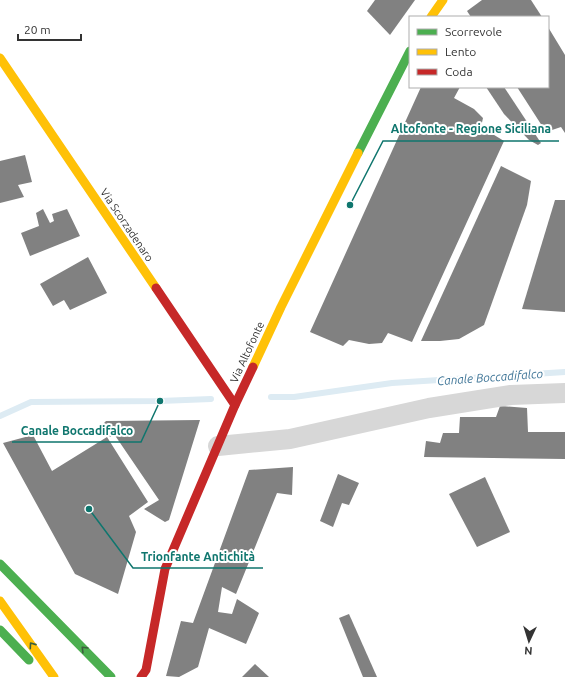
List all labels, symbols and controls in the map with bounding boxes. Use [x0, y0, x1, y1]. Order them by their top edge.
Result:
scale bar [18, 16, 81, 42]
legend [409, 16, 549, 88]
text: 20 m [24, 23, 51, 36]
text: Scorrevole [445, 25, 502, 38]
text: Lento [445, 45, 476, 58]
text: Coda [445, 65, 473, 78]
callout: Altofonte - Regione Siciliana [383, 117, 559, 141]
text: Altofonte - Regione Siciliana [391, 122, 551, 135]
street label: Via Scorzadenaro [98, 186, 156, 264]
street label: Via Altofonte [228, 319, 266, 385]
water label: Canale Boccadifalco [437, 367, 544, 387]
callout: Canale Boccadifalco [12, 418, 141, 442]
text: Canale Boccadifalco [21, 424, 133, 437]
callout: Trionfante Antichità [133, 544, 263, 568]
text: Trionfante Antichità [141, 550, 255, 563]
north arrow [509, 621, 549, 661]
one-way arrow [29, 642, 37, 649]
text: N [524, 645, 533, 657]
one-way arrow [81, 646, 89, 654]

